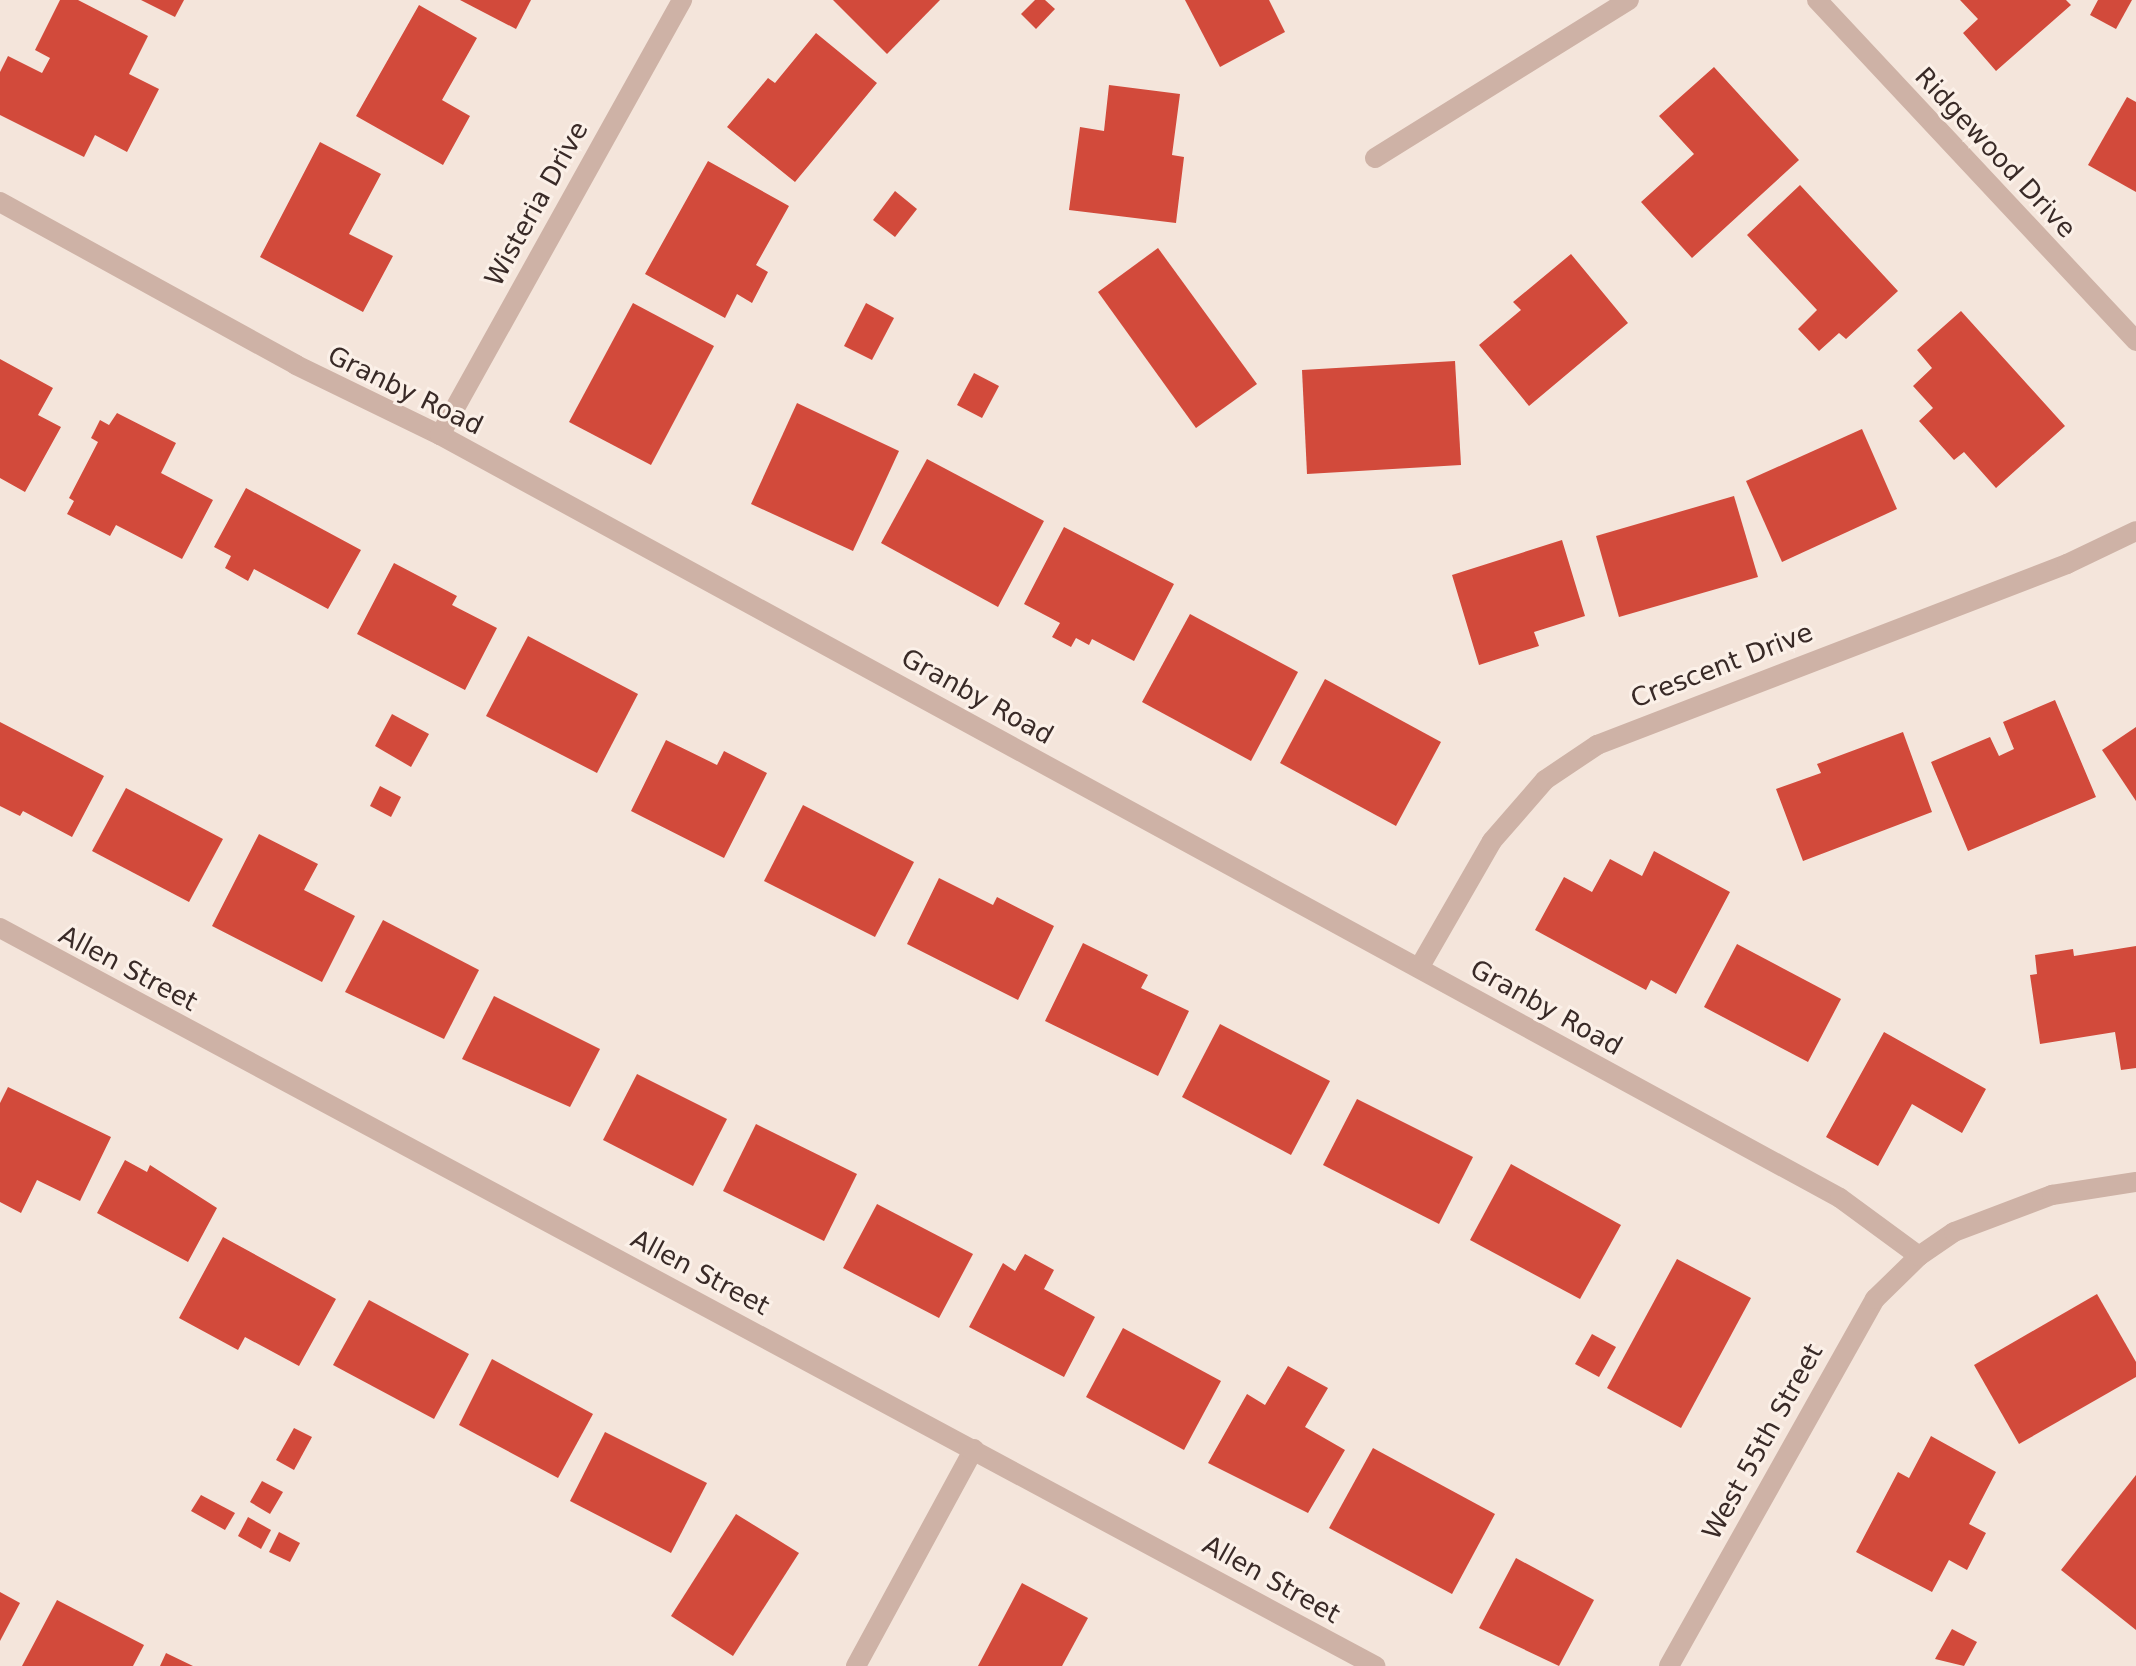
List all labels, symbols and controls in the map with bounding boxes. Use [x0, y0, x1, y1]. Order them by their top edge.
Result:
street label: Ridgewood Drive [1908, 61, 2082, 245]
street label: Wisteria Drive [479, 116, 595, 292]
street label: Granby Road [322, 340, 488, 442]
street label: Crescent Drive [1627, 617, 1817, 715]
street label: Granby Road [896, 642, 1058, 752]
street label: Allen Street [54, 920, 202, 1018]
street label: Granby Road [1465, 953, 1627, 1063]
street label: Allen Street [626, 1224, 774, 1322]
street label: West 55th Street [1696, 1339, 1830, 1545]
street label: Allen Street [1197, 1530, 1345, 1630]

